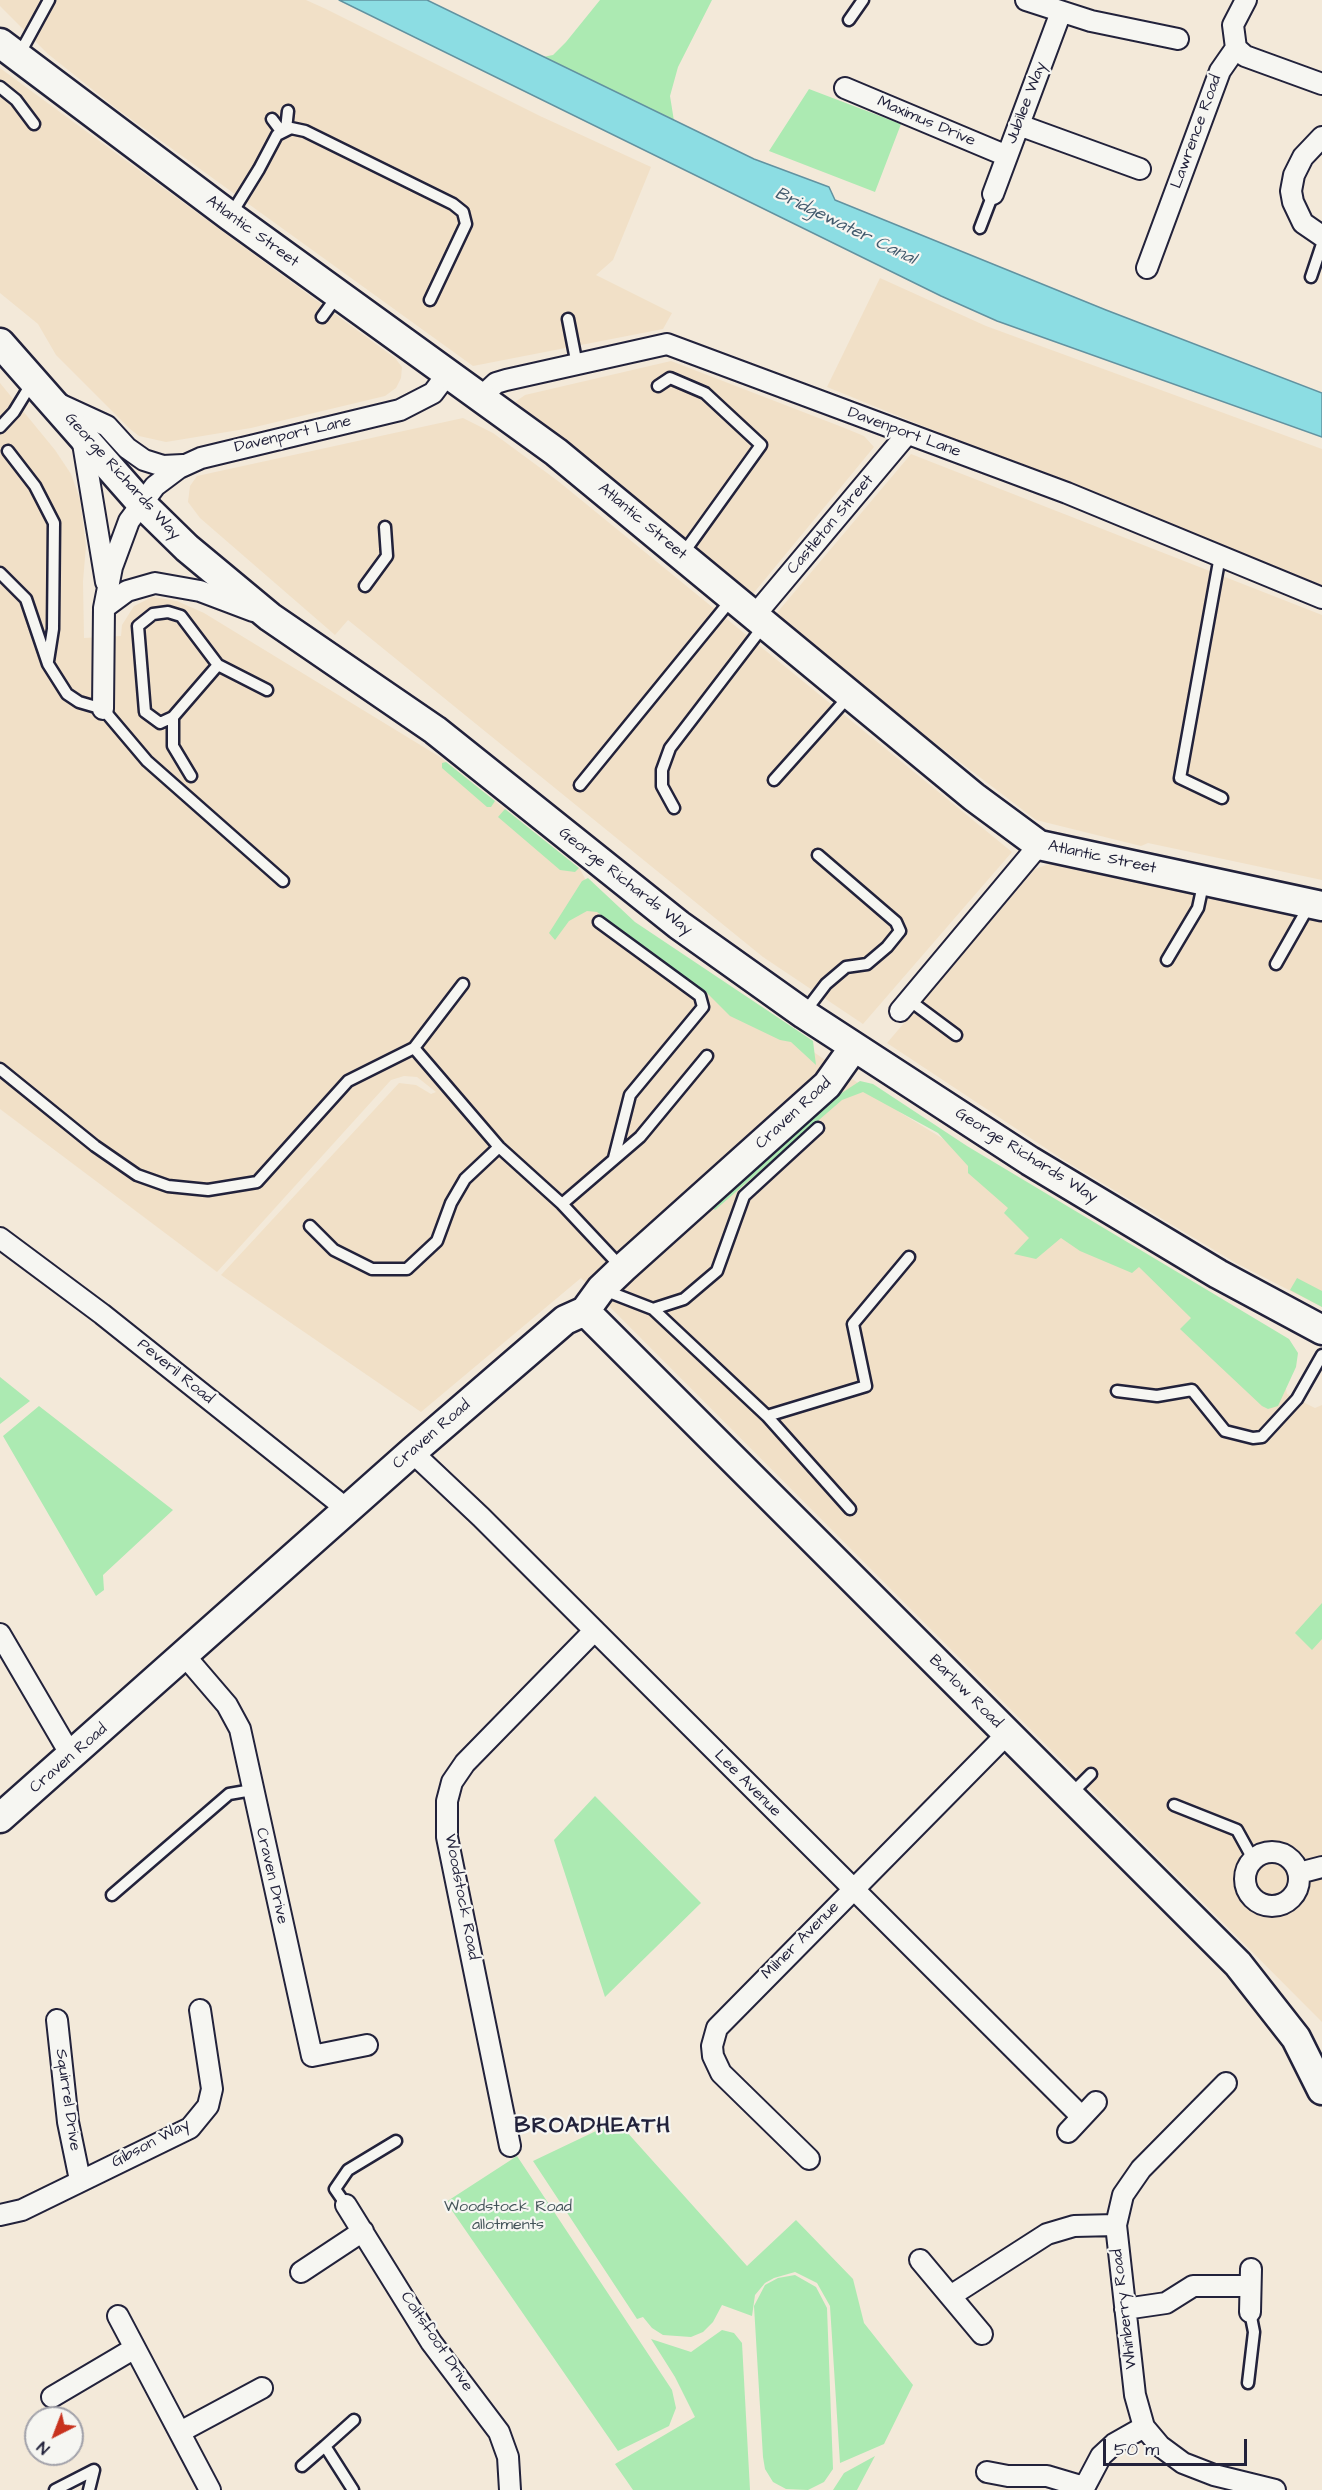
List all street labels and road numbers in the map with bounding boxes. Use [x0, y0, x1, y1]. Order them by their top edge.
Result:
street label: Jubilee Way [1003, 59, 1051, 147]
street label: Lawrence Road [1168, 73, 1226, 191]
street label: Maximus Drive [874, 93, 978, 151]
street label: Atlantic Street [202, 192, 302, 272]
street label: Davenport Lane [845, 404, 963, 462]
street label: George Richards Way [60, 410, 184, 544]
street label: Davenport Lane [233, 412, 353, 458]
street label: Castleton Street [784, 471, 878, 579]
street label: Atlantic Street [594, 479, 690, 565]
street label: George Richards Way [554, 824, 696, 940]
street label: Atlantic Street [1046, 837, 1158, 879]
street label: Craven Road [752, 1074, 836, 1154]
street label: George Richards Way [951, 1104, 1101, 1208]
street label: Peveril Road [133, 1335, 217, 1409]
street label: Craven Road [389, 1396, 475, 1474]
street label: Barlow Road [924, 1651, 1006, 1733]
street label: Craven Road [26, 1720, 112, 1798]
street label: Lee Avenue [710, 1747, 784, 1821]
street label: Craven Drive [251, 1826, 291, 1926]
street label: Woodstock Road [439, 1832, 483, 1962]
street label: Milner Avenue [758, 1898, 844, 1984]
street label: Squirrel Drive [50, 2048, 84, 2152]
street label: Gibson Way [109, 2115, 193, 2173]
street label: Whinberry Road [1108, 2248, 1142, 2370]
street label: Coltsfoot Drive [396, 2288, 476, 2396]

